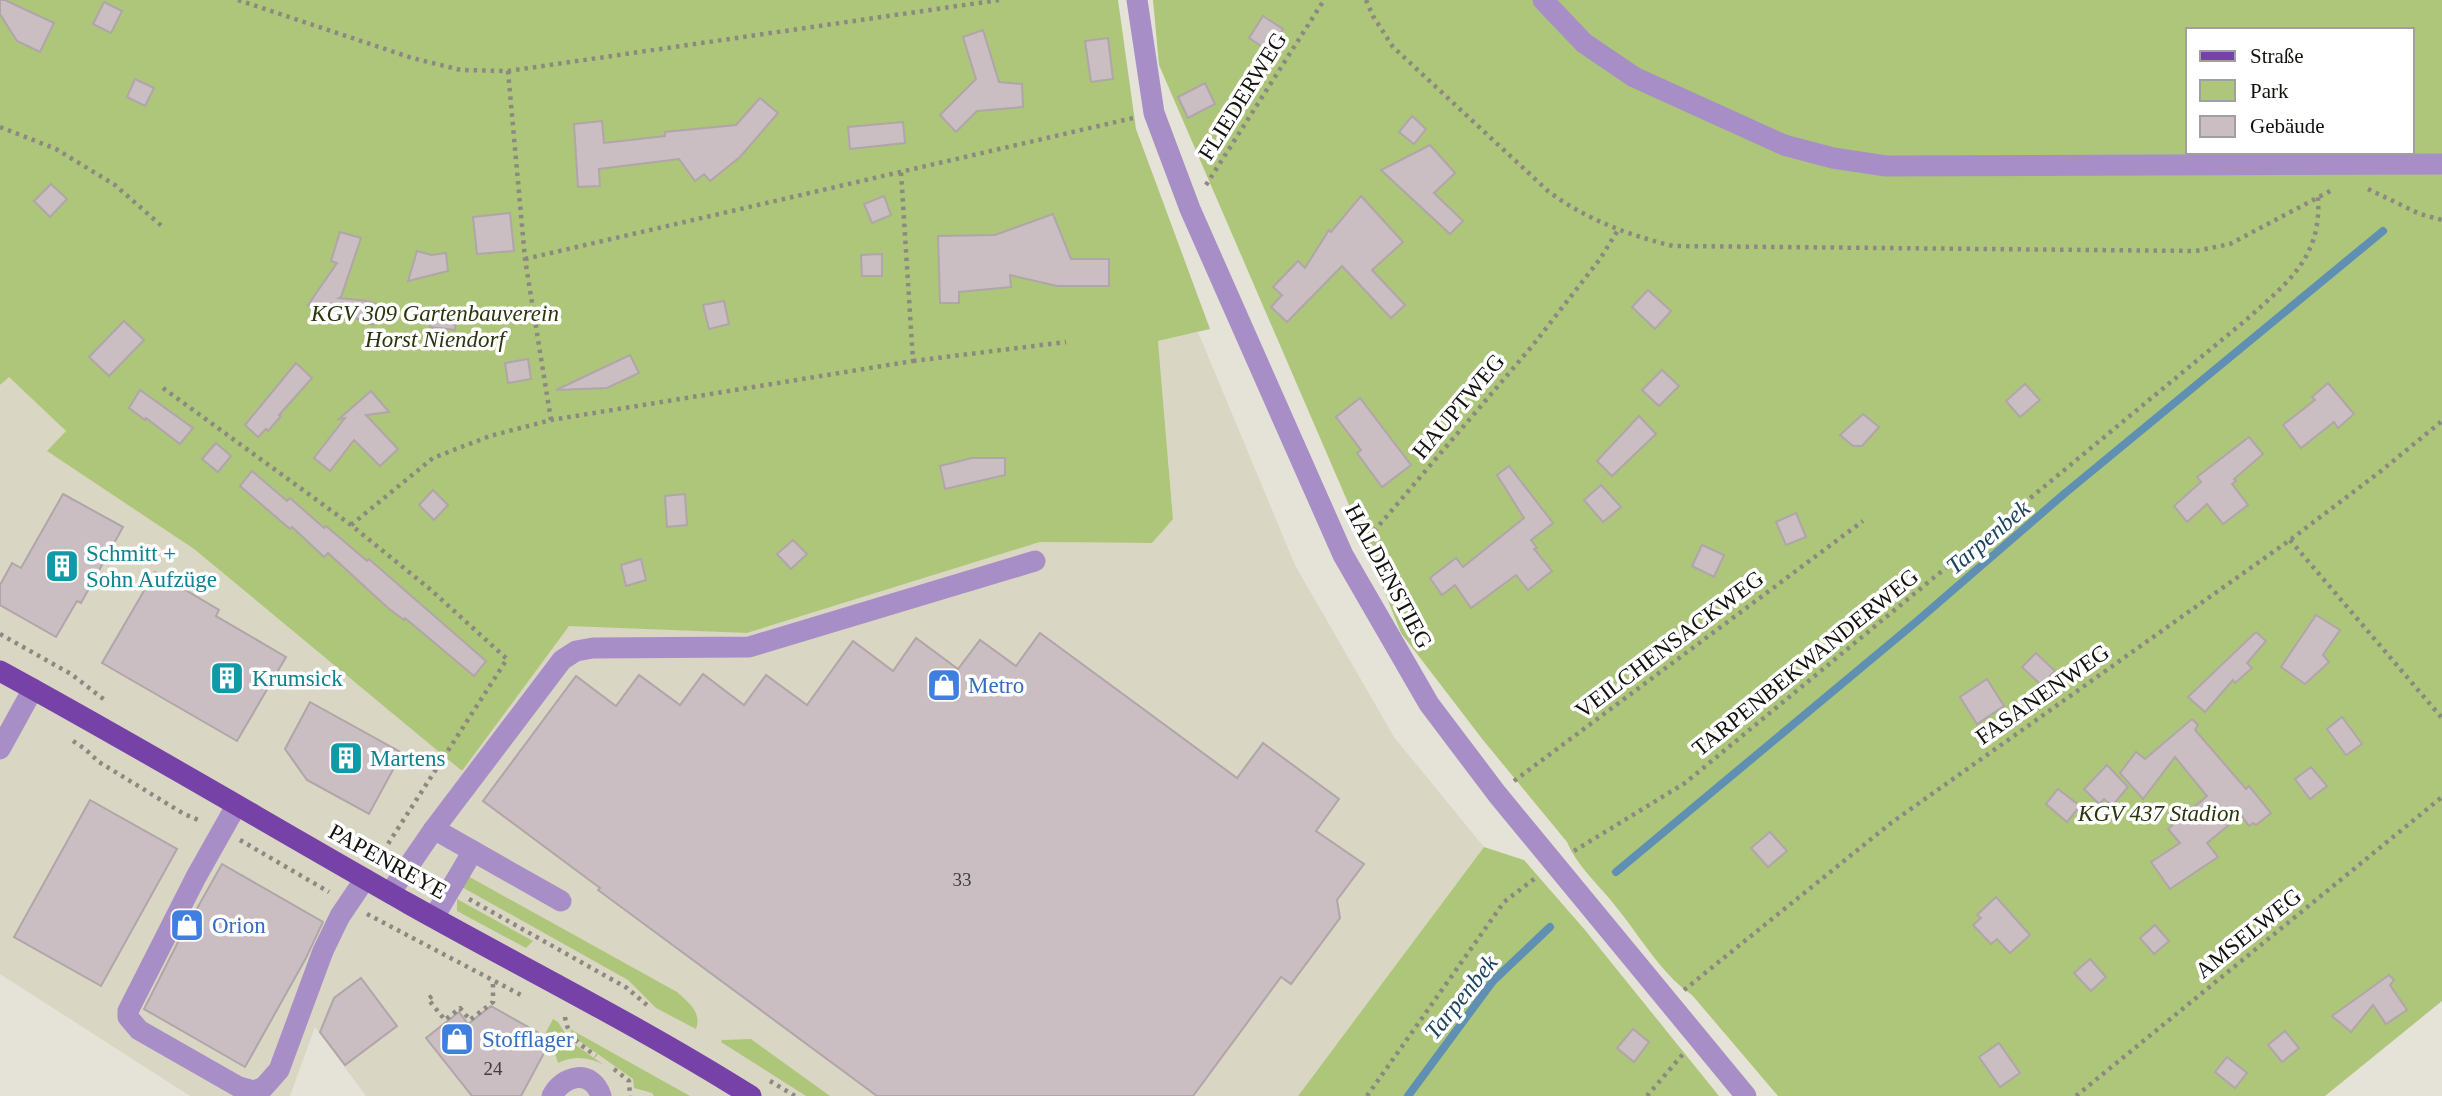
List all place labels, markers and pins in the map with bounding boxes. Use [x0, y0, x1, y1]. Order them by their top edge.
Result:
place label: Schmitt + Sohn Aufzüge [86, 541, 217, 592]
building icon: Schmitt + Sohn Aufzüge [43, 547, 81, 585]
building icon: Krumsick [208, 659, 246, 697]
place label: Krumsick [252, 666, 343, 691]
shop icon: Metro [925, 666, 963, 704]
place label: Metro [968, 673, 1024, 698]
building icon: Martens [327, 739, 365, 777]
place label: Martens [370, 746, 445, 771]
shop icon: Orion [168, 906, 206, 944]
place label: Orion [212, 913, 266, 938]
shop icon: Stofflager [438, 1020, 476, 1058]
place label: Stofflager [482, 1027, 574, 1052]

